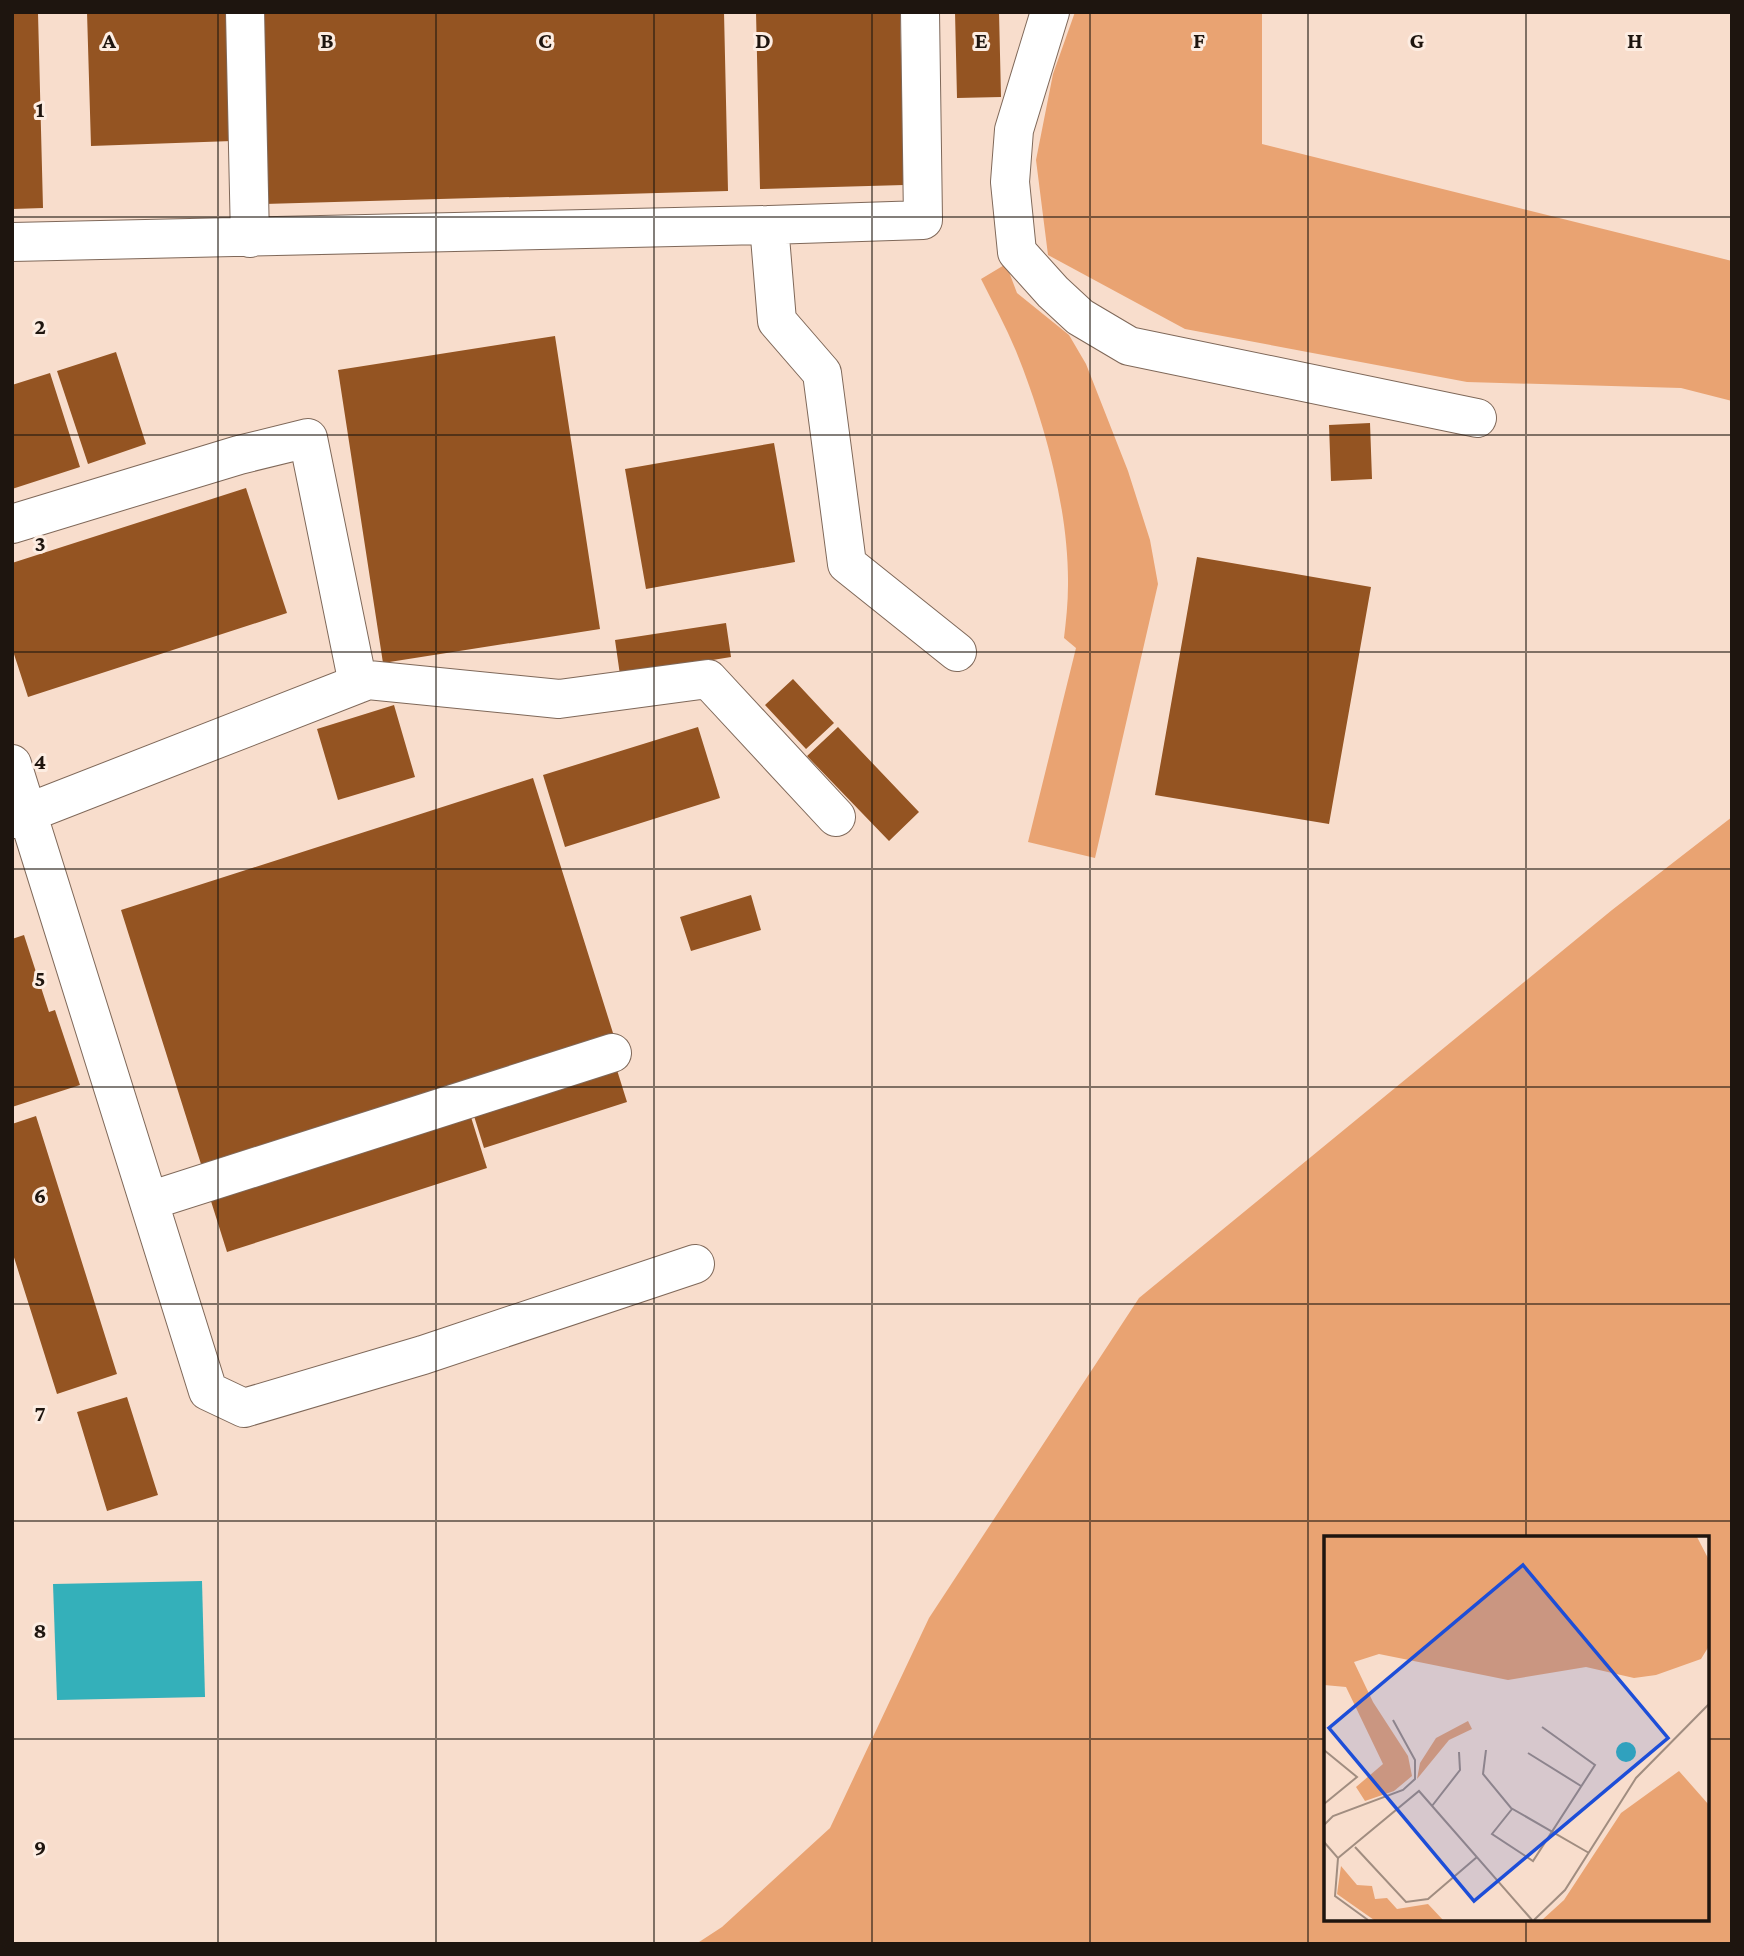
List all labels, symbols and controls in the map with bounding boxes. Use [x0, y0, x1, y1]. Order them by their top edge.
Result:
text: A [101, 27, 116, 53]
text: B [320, 27, 334, 53]
text: C [538, 27, 552, 53]
text: D [755, 27, 771, 53]
text: E [974, 27, 988, 53]
text: F [1193, 27, 1205, 53]
text: G [1410, 27, 1425, 53]
text: H [1627, 27, 1643, 53]
text: 1 [36, 96, 45, 122]
text: 2 [34, 313, 46, 339]
text: 3 [34, 530, 46, 556]
text: 4 [34, 748, 46, 774]
text: 5 [34, 965, 46, 991]
text: 6 [34, 1182, 46, 1208]
text: 7 [34, 1400, 46, 1426]
inset map [1324, 1536, 1709, 1921]
text: 8 [33, 1617, 47, 1643]
text: 9 [34, 1834, 46, 1860]

